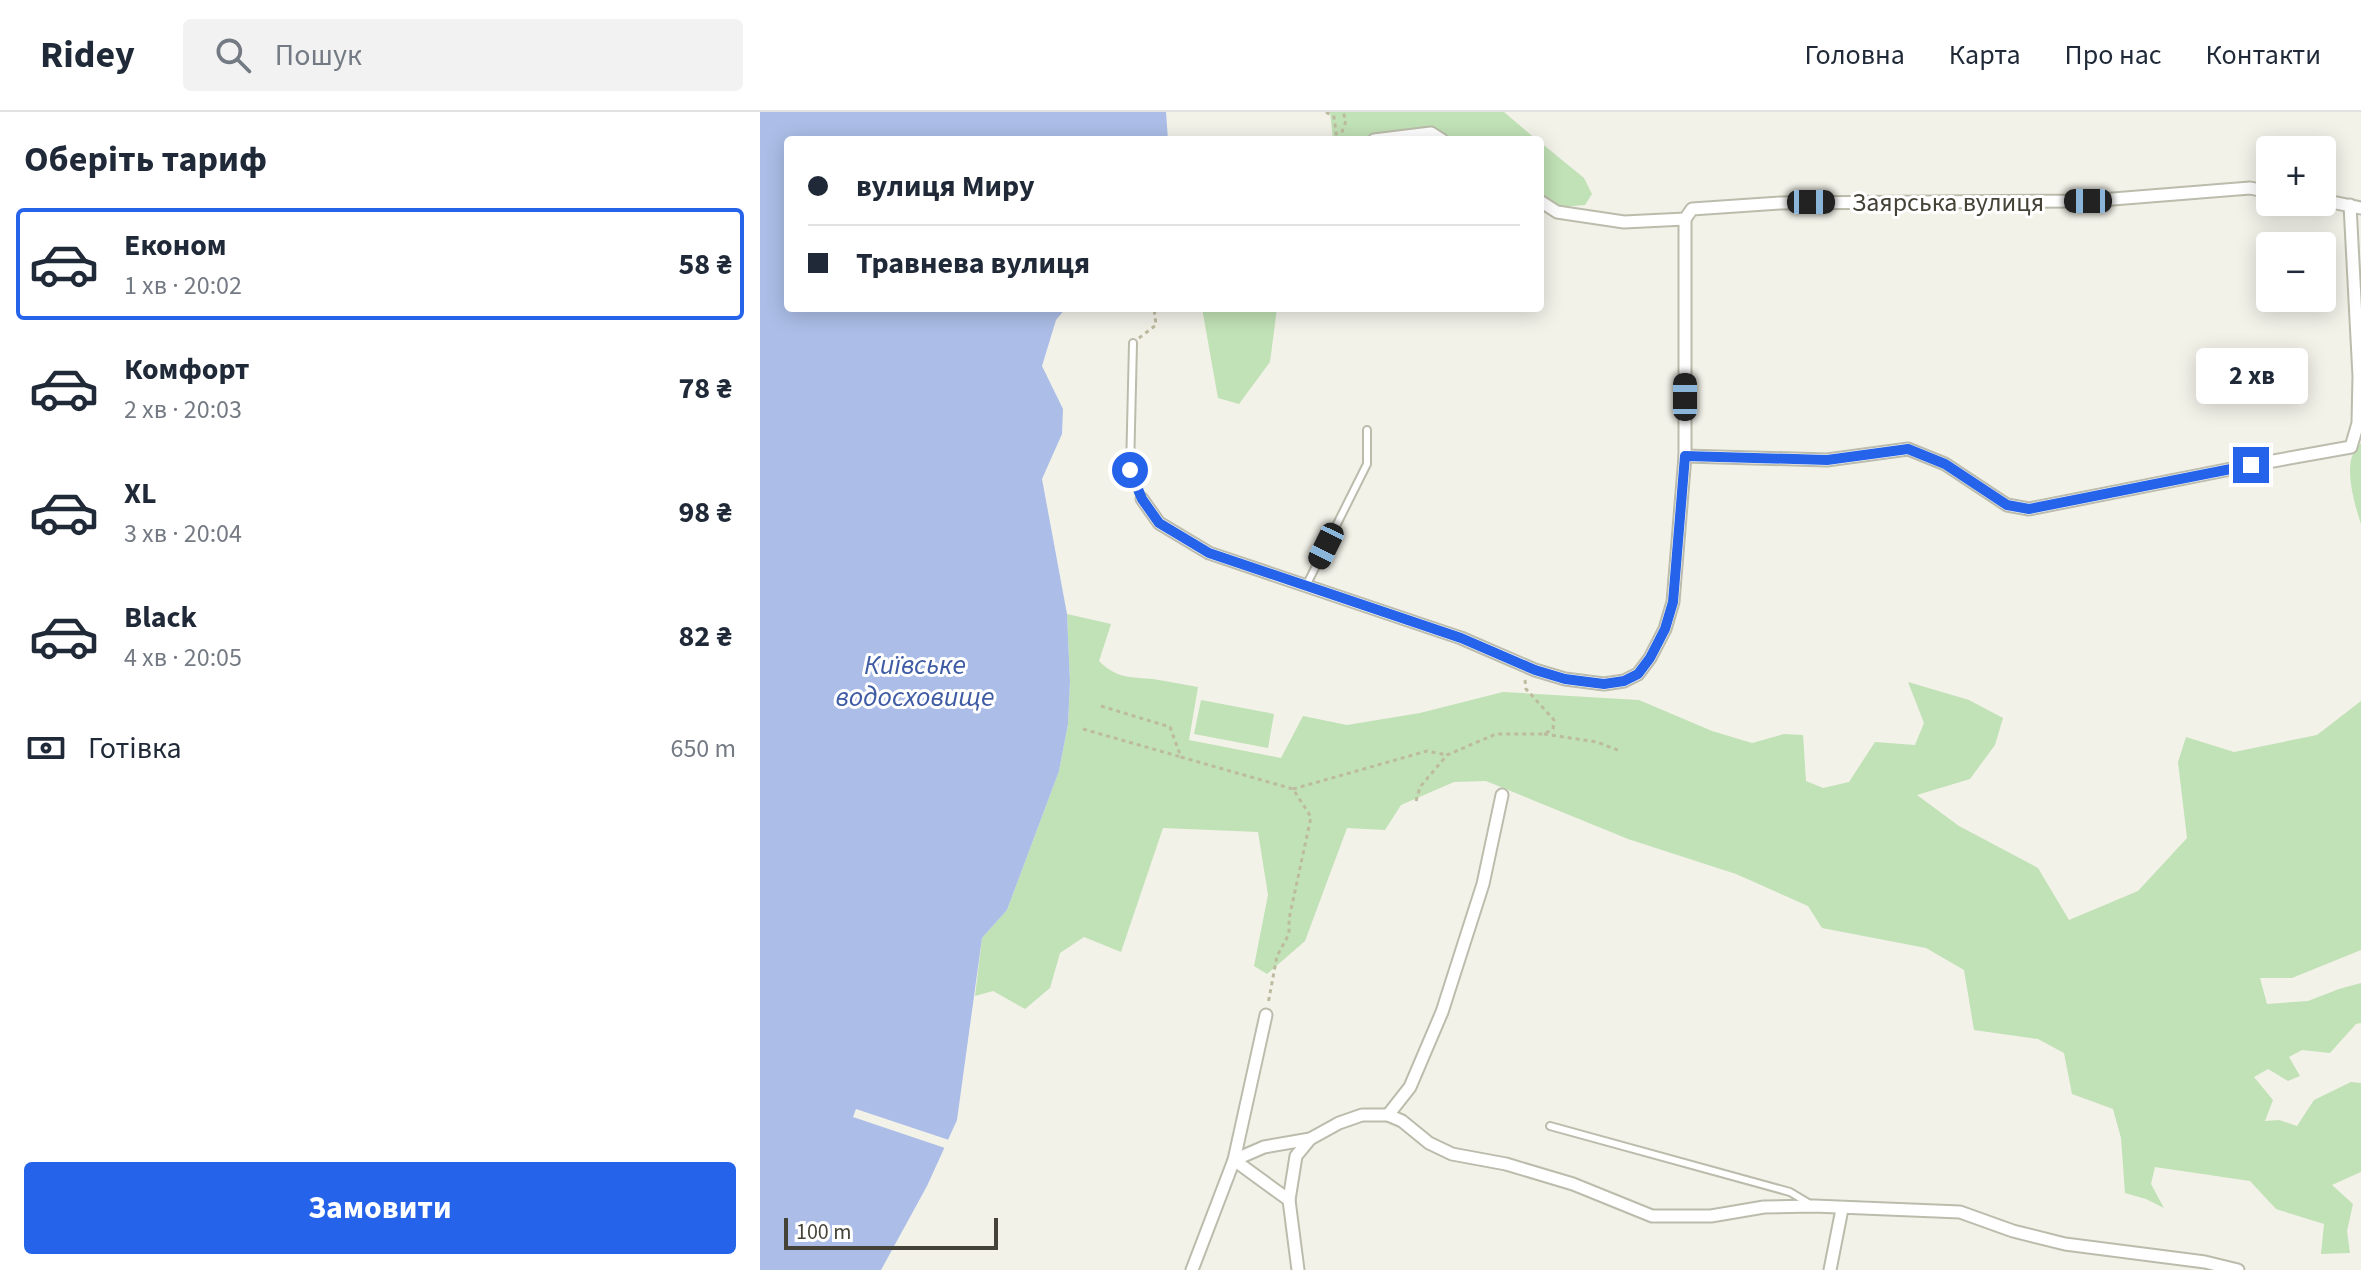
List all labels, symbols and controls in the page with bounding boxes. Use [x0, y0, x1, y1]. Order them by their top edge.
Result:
search box [183, 19, 743, 91]
text: Ridey [40, 28, 135, 82]
icon: search [211, 33, 255, 77]
text: Пошук [275, 34, 362, 77]
text: Головна [1805, 35, 1905, 75]
text: Карта [1949, 35, 2021, 75]
text: Про нас [2065, 35, 2162, 75]
text: Контакти [2206, 35, 2321, 75]
text: Оберіть тариф [24, 134, 267, 185]
map controls [2256, 136, 2336, 312]
button: + [2256, 136, 2336, 216]
text: вулиця Миру [856, 165, 1035, 208]
street label: Заярська вулиця [1852, 184, 2044, 221]
car [2064, 189, 2112, 213]
car [1787, 190, 1835, 214]
text: Економ [124, 224, 227, 267]
icon: car [28, 228, 100, 300]
button: − [2256, 232, 2336, 312]
text: Травнева вулиця [856, 242, 1090, 285]
text: 58 ₴ [678, 243, 732, 286]
text: 1 хв · 20:02 [124, 267, 242, 304]
text: Комфорт [124, 348, 250, 391]
callout: 2 хв [2195, 349, 2307, 405]
icon: car [28, 352, 100, 424]
text: 2 хв [2229, 357, 2275, 394]
text: 78 ₴ [678, 367, 732, 410]
car [1673, 373, 1697, 421]
text: 2 хв · 20:03 [124, 391, 242, 428]
route end [2233, 447, 2269, 483]
route start [1112, 452, 1148, 488]
text: XL [124, 472, 157, 515]
icon: car [28, 476, 100, 548]
text: 98 ₴ [678, 491, 732, 534]
text: 3 хв · 20:04 [124, 515, 242, 552]
car [1305, 519, 1347, 573]
text: Black [124, 596, 197, 639]
icon: car [28, 600, 100, 672]
text: 82 ₴ [678, 615, 732, 658]
text: 4 хв · 20:05 [124, 639, 242, 676]
water label: Київське водосховище [836, 645, 994, 717]
icon: cash [24, 726, 68, 770]
text: Готівка [88, 727, 182, 770]
text: 650 m [670, 730, 736, 767]
button: Замовити [24, 1162, 736, 1254]
scale bar [784, 1214, 998, 1250]
text: 100 m [796, 1216, 851, 1248]

